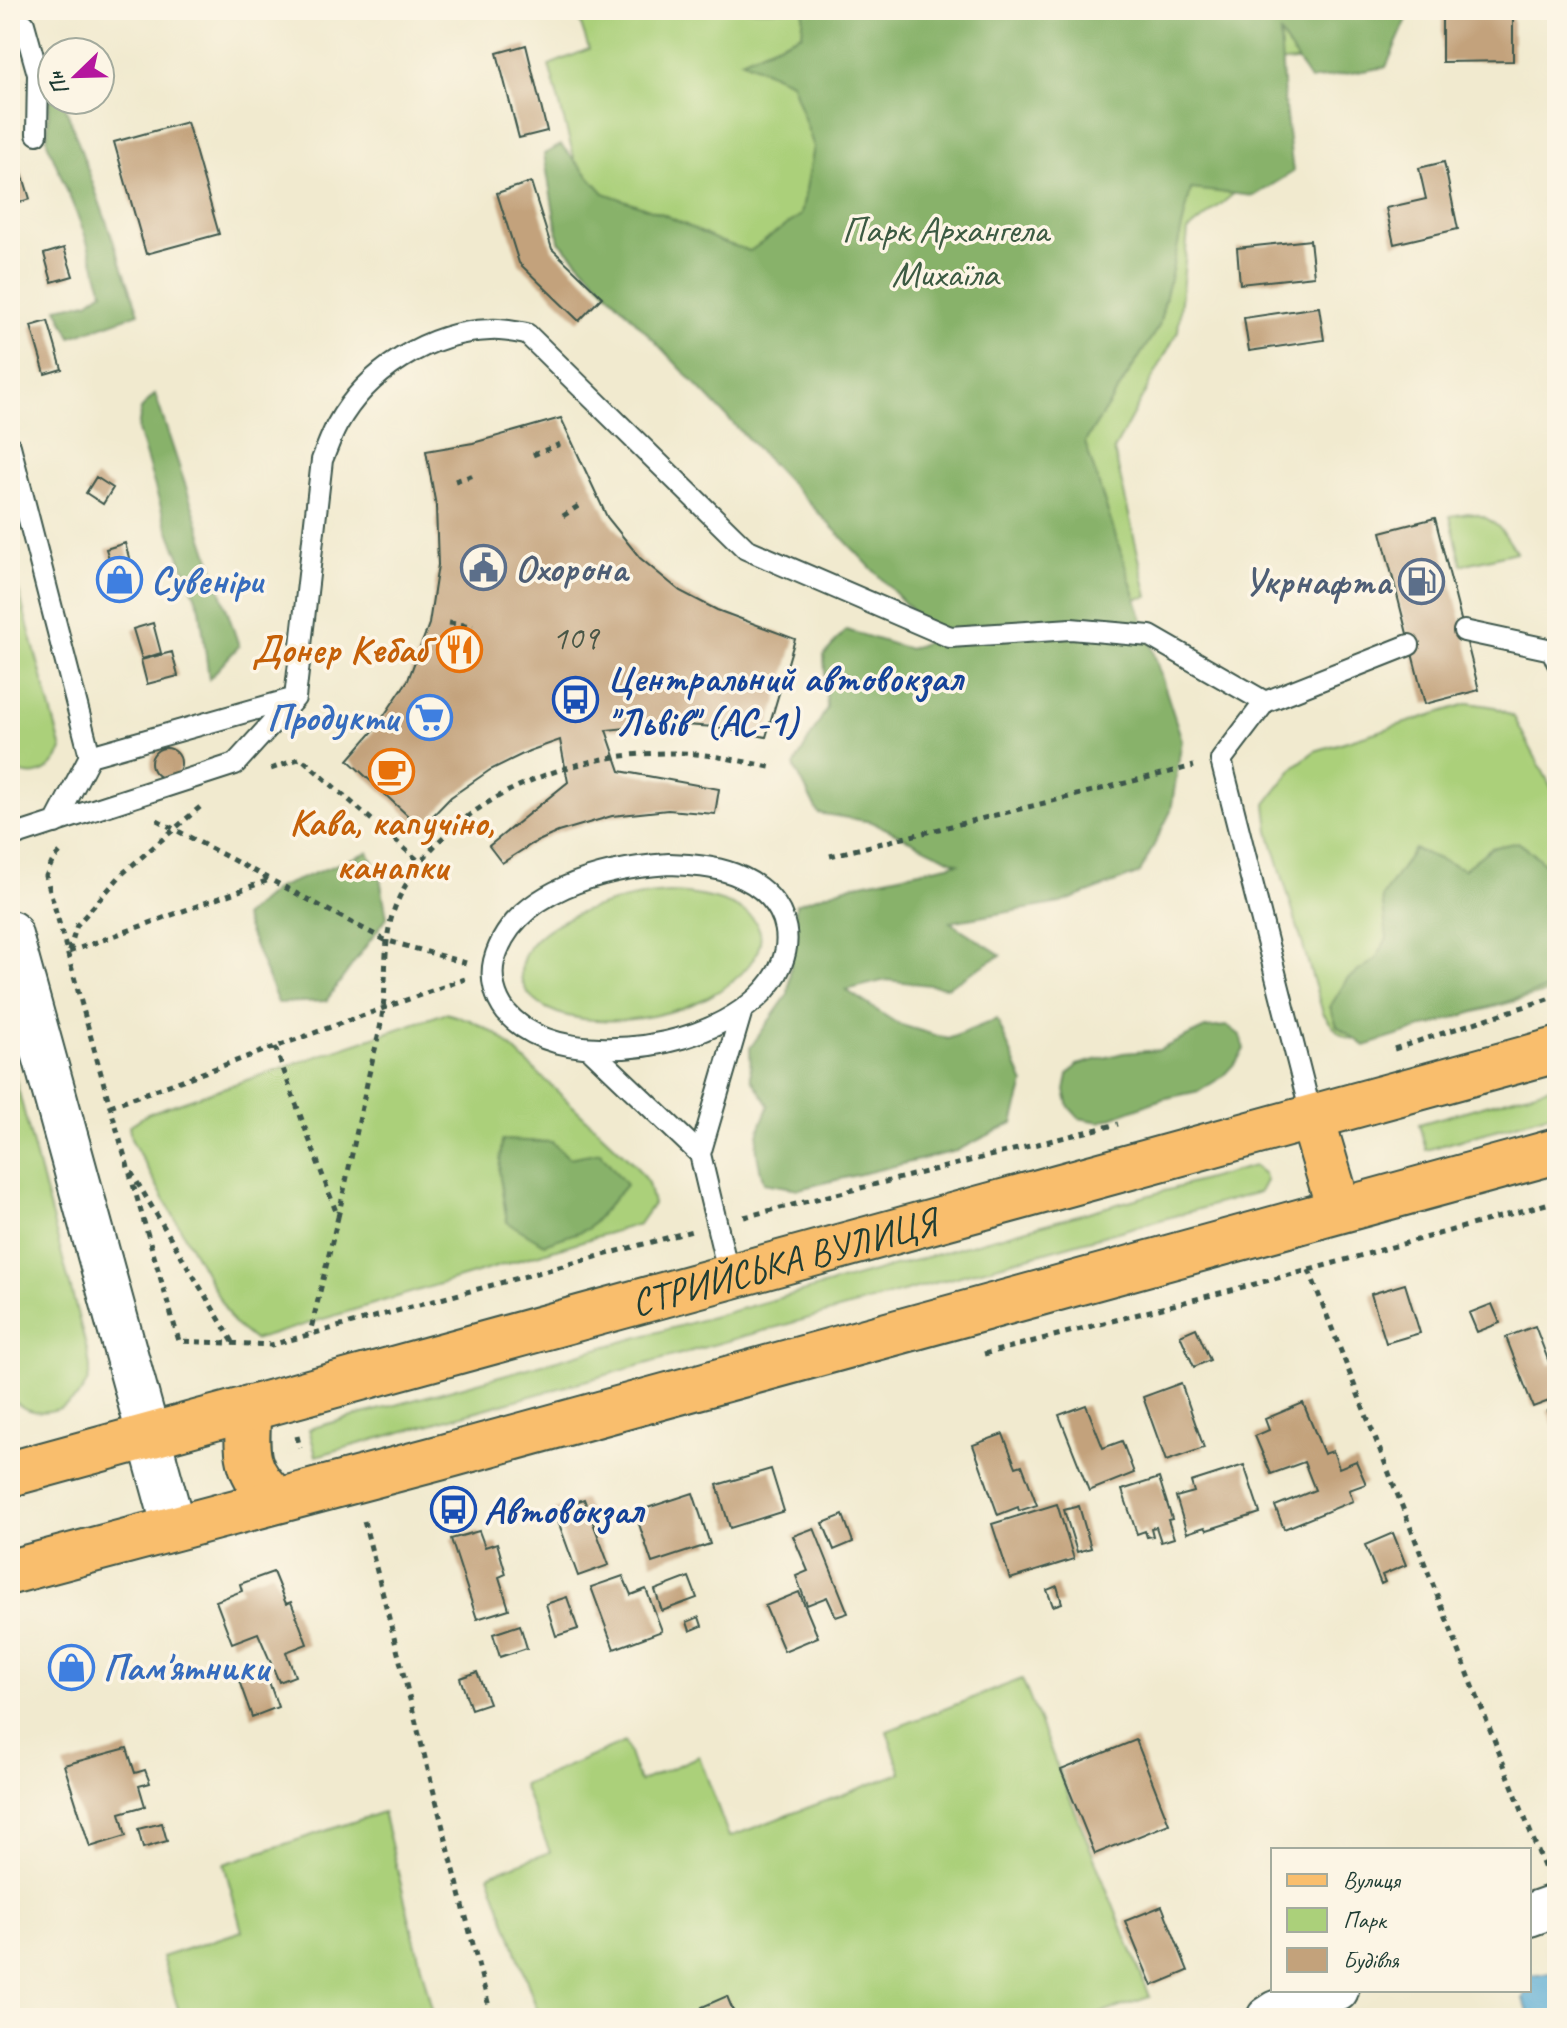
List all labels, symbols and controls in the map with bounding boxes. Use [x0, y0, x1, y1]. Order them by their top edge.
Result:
north arrow [36, 36, 116, 116]
text: Пн [41, 66, 76, 99]
park label: Парк Архангела Михаїла [842, 206, 1052, 297]
public building icon: Охорона [460, 544, 508, 592]
place label: Охорона [515, 545, 630, 592]
shop icon: Сувеніри [96, 556, 144, 604]
place label: Сувеніри [151, 557, 265, 604]
fuel station icon: Укрнафта [1398, 557, 1446, 605]
place label: Укрнафта [1243, 558, 1393, 605]
house number: 109 [552, 616, 601, 659]
restaurant icon: Донер Кебаб [435, 625, 483, 673]
place label: Донер Кебаб [252, 626, 437, 673]
place label: Центральний автовокзал "Львів" (АС-1) [607, 655, 966, 746]
bus stop icon: Центральний автовокзал "Львів" (АС-1) [552, 676, 600, 724]
supermarket icon: Продукти [405, 693, 453, 741]
place label: Продукти [267, 694, 401, 741]
cafe icon: Кава, капучіно, канапки [368, 747, 416, 795]
place label: Кава, капучіно, канапки [289, 799, 495, 890]
street label: СТРИЙСЬКА ВУЛИЦЯ [626, 1196, 946, 1326]
bus stop icon: Автовокзал [429, 1486, 477, 1534]
place label: Автовокзал [484, 1487, 646, 1535]
shop icon: Пам'ятники [48, 1643, 96, 1691]
place label: Пам'ятники [103, 1644, 272, 1691]
legend [1271, 1848, 1531, 1992]
text: Вулиця [1343, 1865, 1402, 1895]
text: Парк [1343, 1905, 1388, 1935]
text: Будівля [1343, 1945, 1400, 1975]

